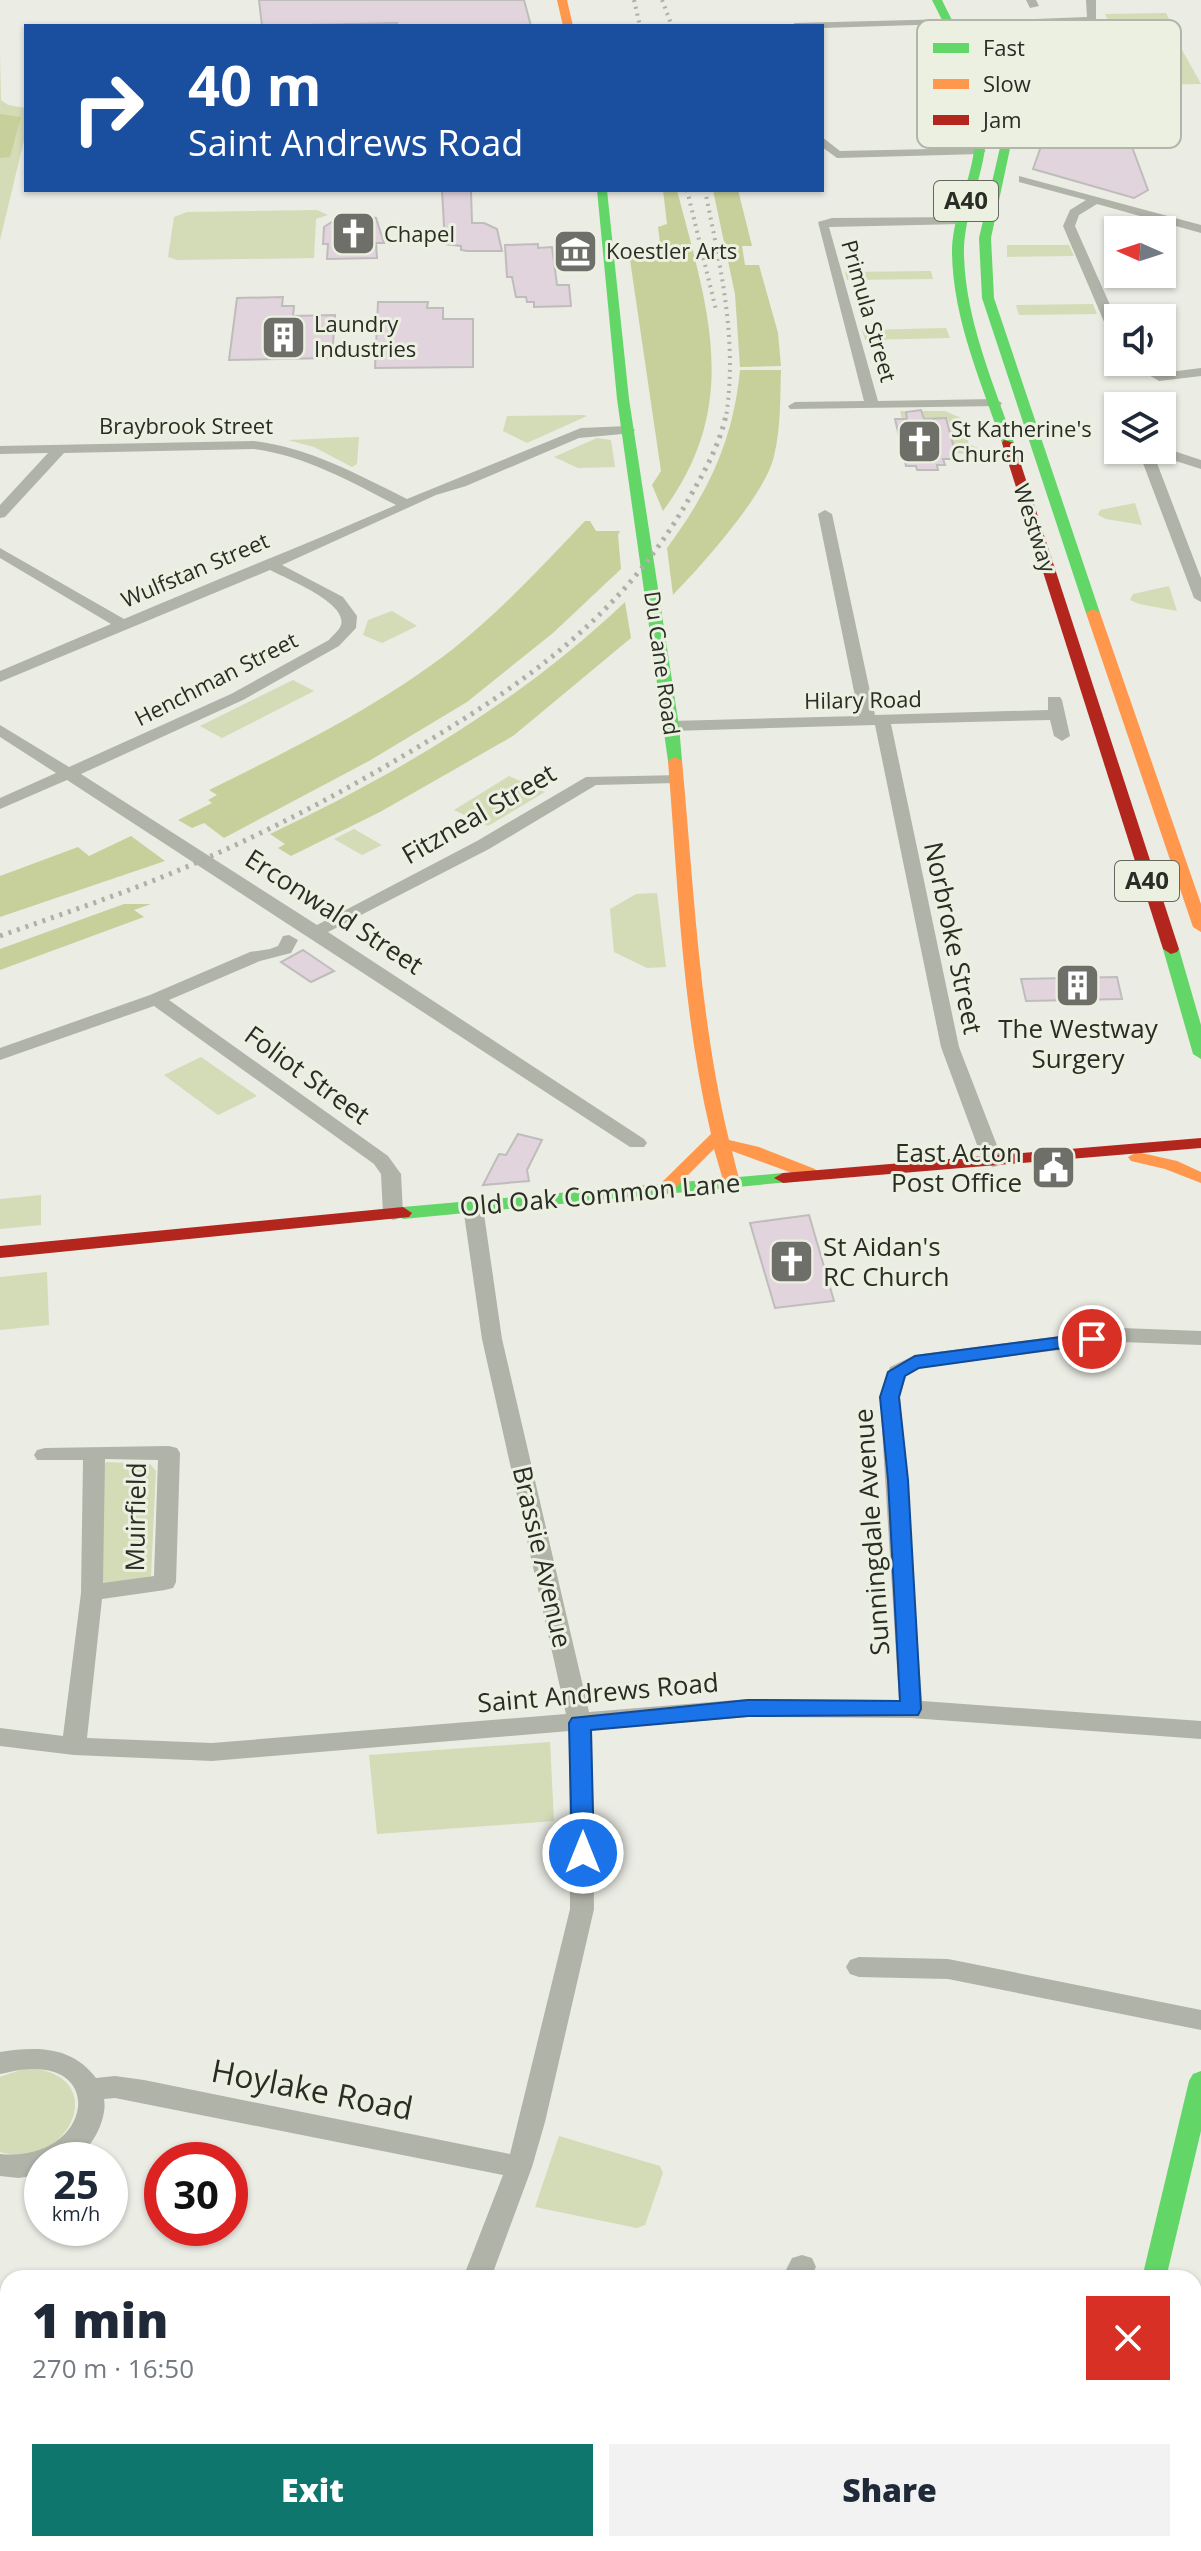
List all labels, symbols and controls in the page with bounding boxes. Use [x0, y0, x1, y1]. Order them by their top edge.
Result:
legend [917, 20, 1181, 148]
text: Fast [983, 32, 1025, 62]
text: 40 m [188, 46, 322, 122]
icon: right [56, 56, 160, 160]
text: Slow [983, 68, 1031, 98]
text: Jam [981, 104, 1022, 134]
text: Saint Andrews Road [188, 118, 523, 167]
road number: A40 [934, 181, 998, 221]
church icon: Chapel [329, 210, 377, 258]
north arrow [1104, 216, 1176, 288]
map controls [1104, 216, 1176, 464]
place label: Chapel [384, 218, 455, 248]
museum icon: Koestler Arts [551, 227, 599, 275]
place label: Koestler Arts [606, 235, 737, 265]
street label: Primula Street [835, 236, 905, 385]
button: sound [1104, 304, 1176, 376]
place label: Laundry Industries [314, 308, 416, 363]
building icon: Laundry Industries [259, 313, 307, 361]
button: layers [1104, 392, 1176, 464]
street label: Braybrook Street [99, 410, 273, 440]
place label: St Katherine's Church [951, 413, 1092, 468]
church icon: St Katherine's Church [896, 418, 944, 466]
street label: Westway [1008, 480, 1065, 577]
street label: Wulfstan Street [116, 524, 273, 614]
street label: Du Cane Road [638, 589, 688, 737]
street label: Henchman Street [129, 624, 302, 732]
street label: Hilary Road [804, 683, 922, 715]
street label: Fitzneal Street [395, 754, 562, 872]
street label: Norbroke Street [916, 838, 992, 1037]
street label: Erconwald Street [239, 840, 431, 982]
road number: A40 [1115, 861, 1179, 901]
building icon: The Westway Surgery [1054, 962, 1102, 1010]
place label: The Westway Surgery [998, 1010, 1159, 1076]
street label: Foliot Street [238, 1017, 377, 1132]
place label: East Acton Post Office [891, 1134, 1022, 1200]
public building icon: East Acton Post Office [1029, 1144, 1077, 1192]
street label: Old Oak Common Lane [458, 1164, 742, 1224]
place label: St Aidan's RC Church [823, 1228, 949, 1294]
church icon: St Aidan's RC Church [768, 1238, 816, 1286]
pin [1058, 1305, 1126, 1373]
icon: arrive [1070, 1317, 1114, 1361]
street label: Sunningdale Avenue [844, 1407, 898, 1657]
street label: Muirfield [116, 1462, 154, 1572]
street label: Brassie Avenue [505, 1463, 581, 1651]
street label: Saint Andrews Road [476, 1664, 720, 1720]
position arrow [541, 1811, 625, 1895]
street label: Hoylake Road [208, 2048, 417, 2129]
speed limit sign: 30 [144, 2142, 248, 2246]
text: 25 [53, 2156, 99, 2211]
text: km/h [52, 2200, 100, 2227]
text: 1 min [32, 2287, 168, 2352]
button: close [1086, 2296, 1170, 2380]
text: 270 m · 16:50 [32, 2350, 194, 2386]
button: Exit [32, 2444, 593, 2536]
button: Share [609, 2444, 1170, 2536]

